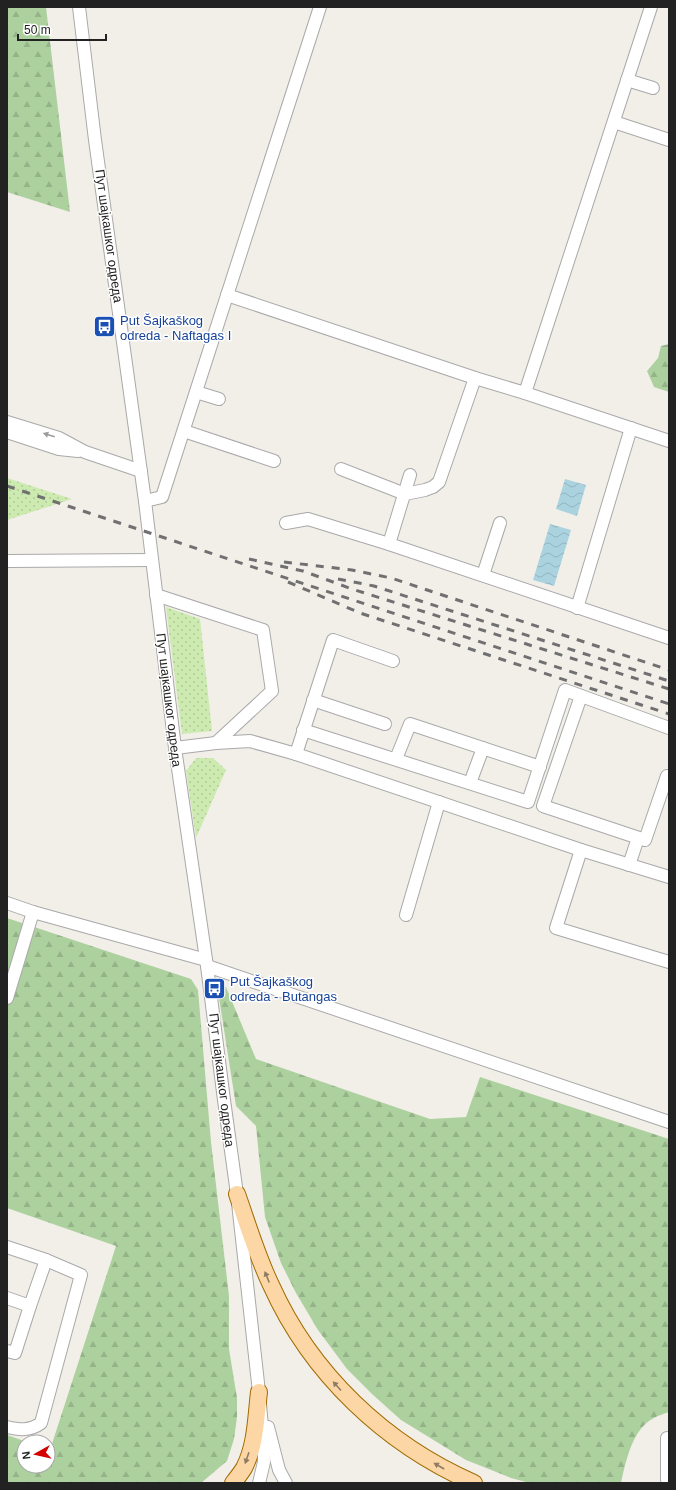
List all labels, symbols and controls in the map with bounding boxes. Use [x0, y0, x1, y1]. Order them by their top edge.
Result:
scale bar [18, 16, 106, 42]
text: 50 m [24, 23, 51, 37]
street label: Пут шајкашког одреда [92, 168, 126, 304]
place label: Put Šajkaškog odreda - Naftagas I [120, 313, 231, 343]
bus stop icon: Put Šajkaškog odreda - Naftagas I [92, 314, 118, 340]
one-way arrow [43, 432, 55, 438]
street label: Пут шајкашког одреда [153, 632, 185, 768]
place label: Put Šajkaškog odreda - Butangas [230, 974, 337, 1004]
bus stop icon: Put Šajkaškog odreda - Butangas [201, 975, 227, 1001]
street label: Пут шајкашког одреда [206, 1012, 238, 1148]
one-way arrow [264, 1271, 270, 1283]
one-way arrow [333, 1381, 342, 1391]
north arrow [16, 1434, 56, 1474]
text: N [20, 1451, 33, 1460]
one-way arrow [244, 1452, 250, 1464]
one-way arrow [434, 1462, 444, 1470]

